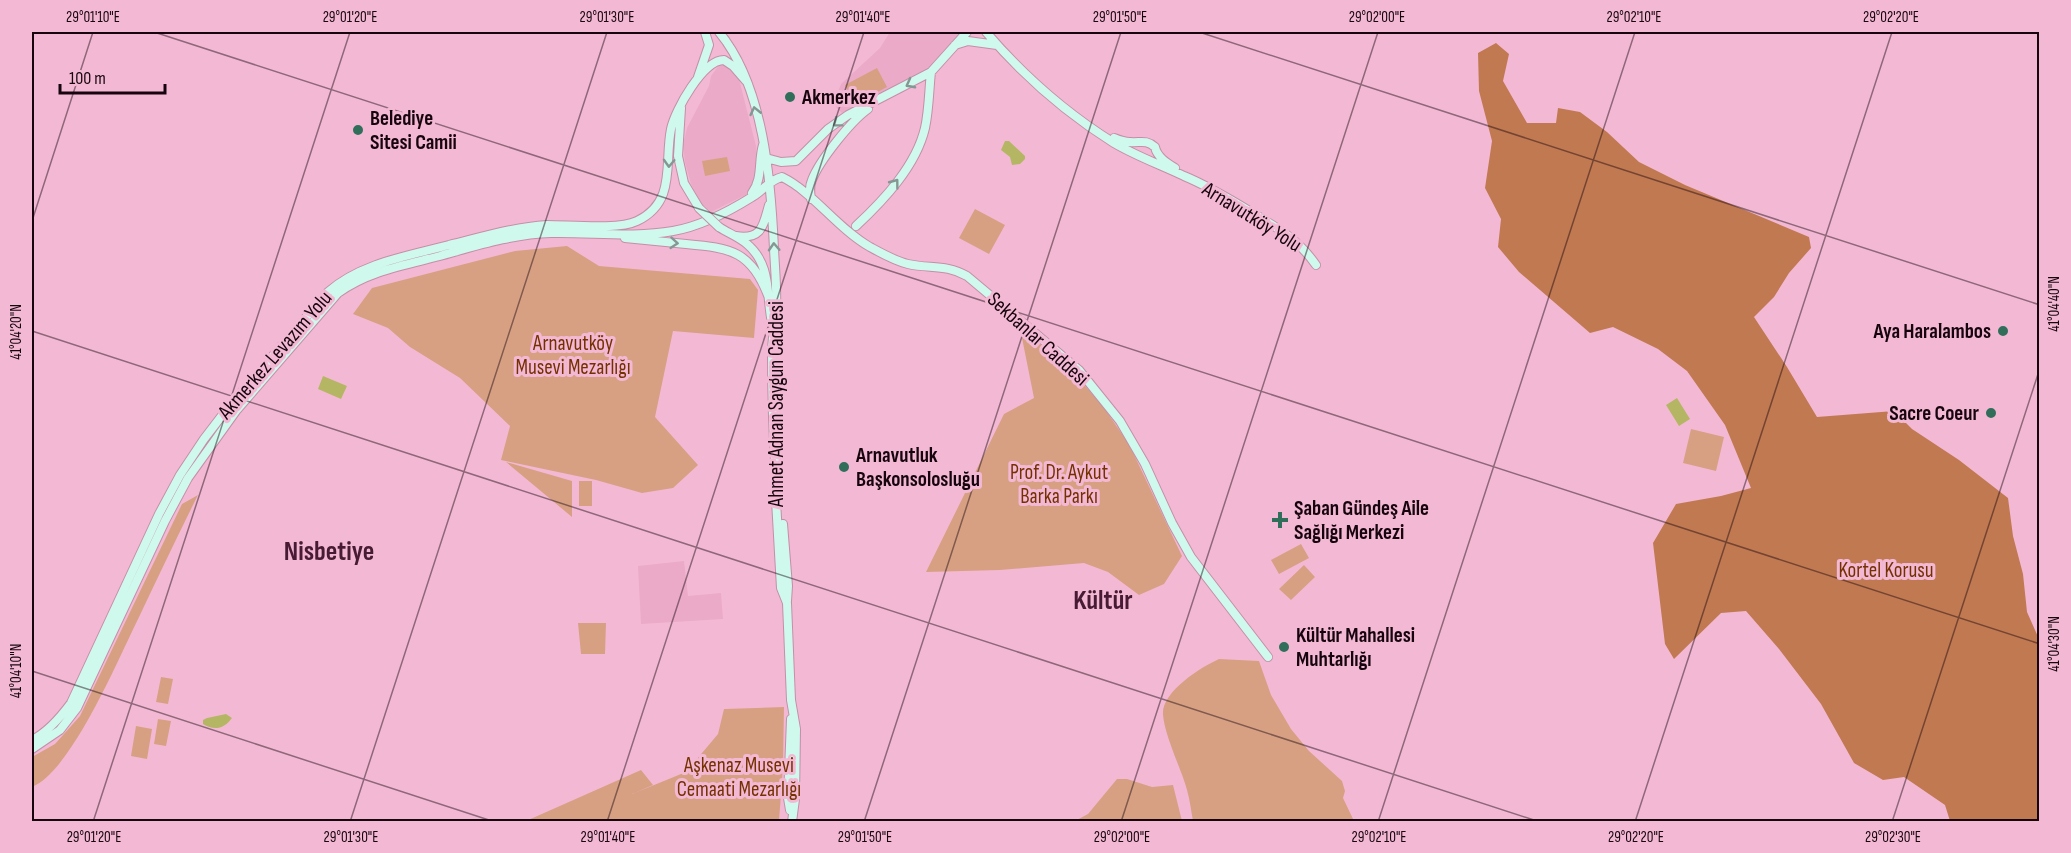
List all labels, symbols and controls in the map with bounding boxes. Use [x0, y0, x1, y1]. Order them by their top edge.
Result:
text: 29°01'10"E [66, 8, 120, 27]
text: 29°01'20"E [323, 8, 377, 27]
text: 29°01'30"E [580, 8, 634, 27]
text: 29°01'40"E [836, 8, 890, 27]
text: 29°01'50"E [1093, 8, 1147, 27]
text: 29°02'00"E [1349, 8, 1405, 27]
text: 29°02'10"E [1606, 8, 1662, 27]
text: 29°02'20"E [1863, 8, 1919, 27]
scale bar [60, 57, 165, 95]
text: 100 m [69, 68, 106, 89]
one-way arrow [906, 77, 916, 88]
place label: Akmerkez [801, 85, 876, 110]
marker: Akmerkez [783, 90, 797, 104]
place label: Belediye Sitesi Camii [370, 106, 457, 155]
one-way arrow [750, 106, 763, 116]
one-way arrow [832, 116, 843, 127]
marker: Belediye Sitesi Camii [351, 123, 365, 137]
one-way arrow [662, 159, 675, 168]
street label: Arnavutköy Yolu [1197, 176, 1306, 257]
one-way arrow [888, 179, 899, 190]
one-way arrow [669, 236, 678, 249]
one-way arrow [767, 242, 780, 251]
text: 41°04'40"N [2045, 276, 2064, 332]
street label: Akmerkez Levazım Yolu [212, 286, 337, 425]
street label: Sekbanlar Caddesi [982, 287, 1094, 391]
street label: Ahmet Adnan Saygun Caddesi [764, 301, 789, 508]
text: 41°04'20"N [7, 304, 26, 360]
place label: Aya Haralambos [1872, 319, 1991, 344]
marker: Aya Haralambos [1996, 324, 2010, 338]
park label: Arnavutköy Musevi Mezarlığı [515, 331, 631, 380]
place label: Sacre Coeur [1889, 401, 1979, 426]
marker: Sacre Coeur [1984, 406, 1998, 420]
place label: Arnavutluk Başkonsolosluğu [855, 443, 980, 492]
marker: Arnavutluk Başkonsolosluğu [837, 460, 851, 474]
park label: Prof. Dr. Aykut Barka Parkı [1010, 460, 1108, 509]
place label: Şaban Gündeş Aile Sağlığı Merkezi [1294, 496, 1429, 545]
marker: Şaban Gündeş Aile Sağlığı Merkezi [1271, 511, 1289, 529]
district label: Nisbetiye [284, 536, 374, 568]
park label: Kortel Korusu [1838, 558, 1934, 583]
district label: Kültür [1073, 585, 1133, 617]
text: 41°04'30"N [2045, 616, 2064, 672]
place label: Kültür Mahallesi Muhtarlığı [1296, 623, 1415, 672]
marker: Kültür Mahallesi Muhtarlığı [1277, 640, 1291, 654]
text: 41°04'10"N [7, 644, 26, 698]
park label: Aşkenaz Musevi Cemaati Mezarlığı [677, 753, 801, 802]
text: 29°01'20"E [67, 828, 121, 847]
text: 29°01'30"E [324, 828, 378, 847]
text: 29°01'40"E [581, 828, 635, 847]
text: 29°01'50"E [838, 828, 892, 847]
text: 29°02'00"E [1094, 828, 1150, 847]
text: 29°02'10"E [1351, 828, 1407, 847]
text: 29°02'20"E [1608, 828, 1664, 847]
text: 29°02'30"E [1865, 828, 1921, 847]

